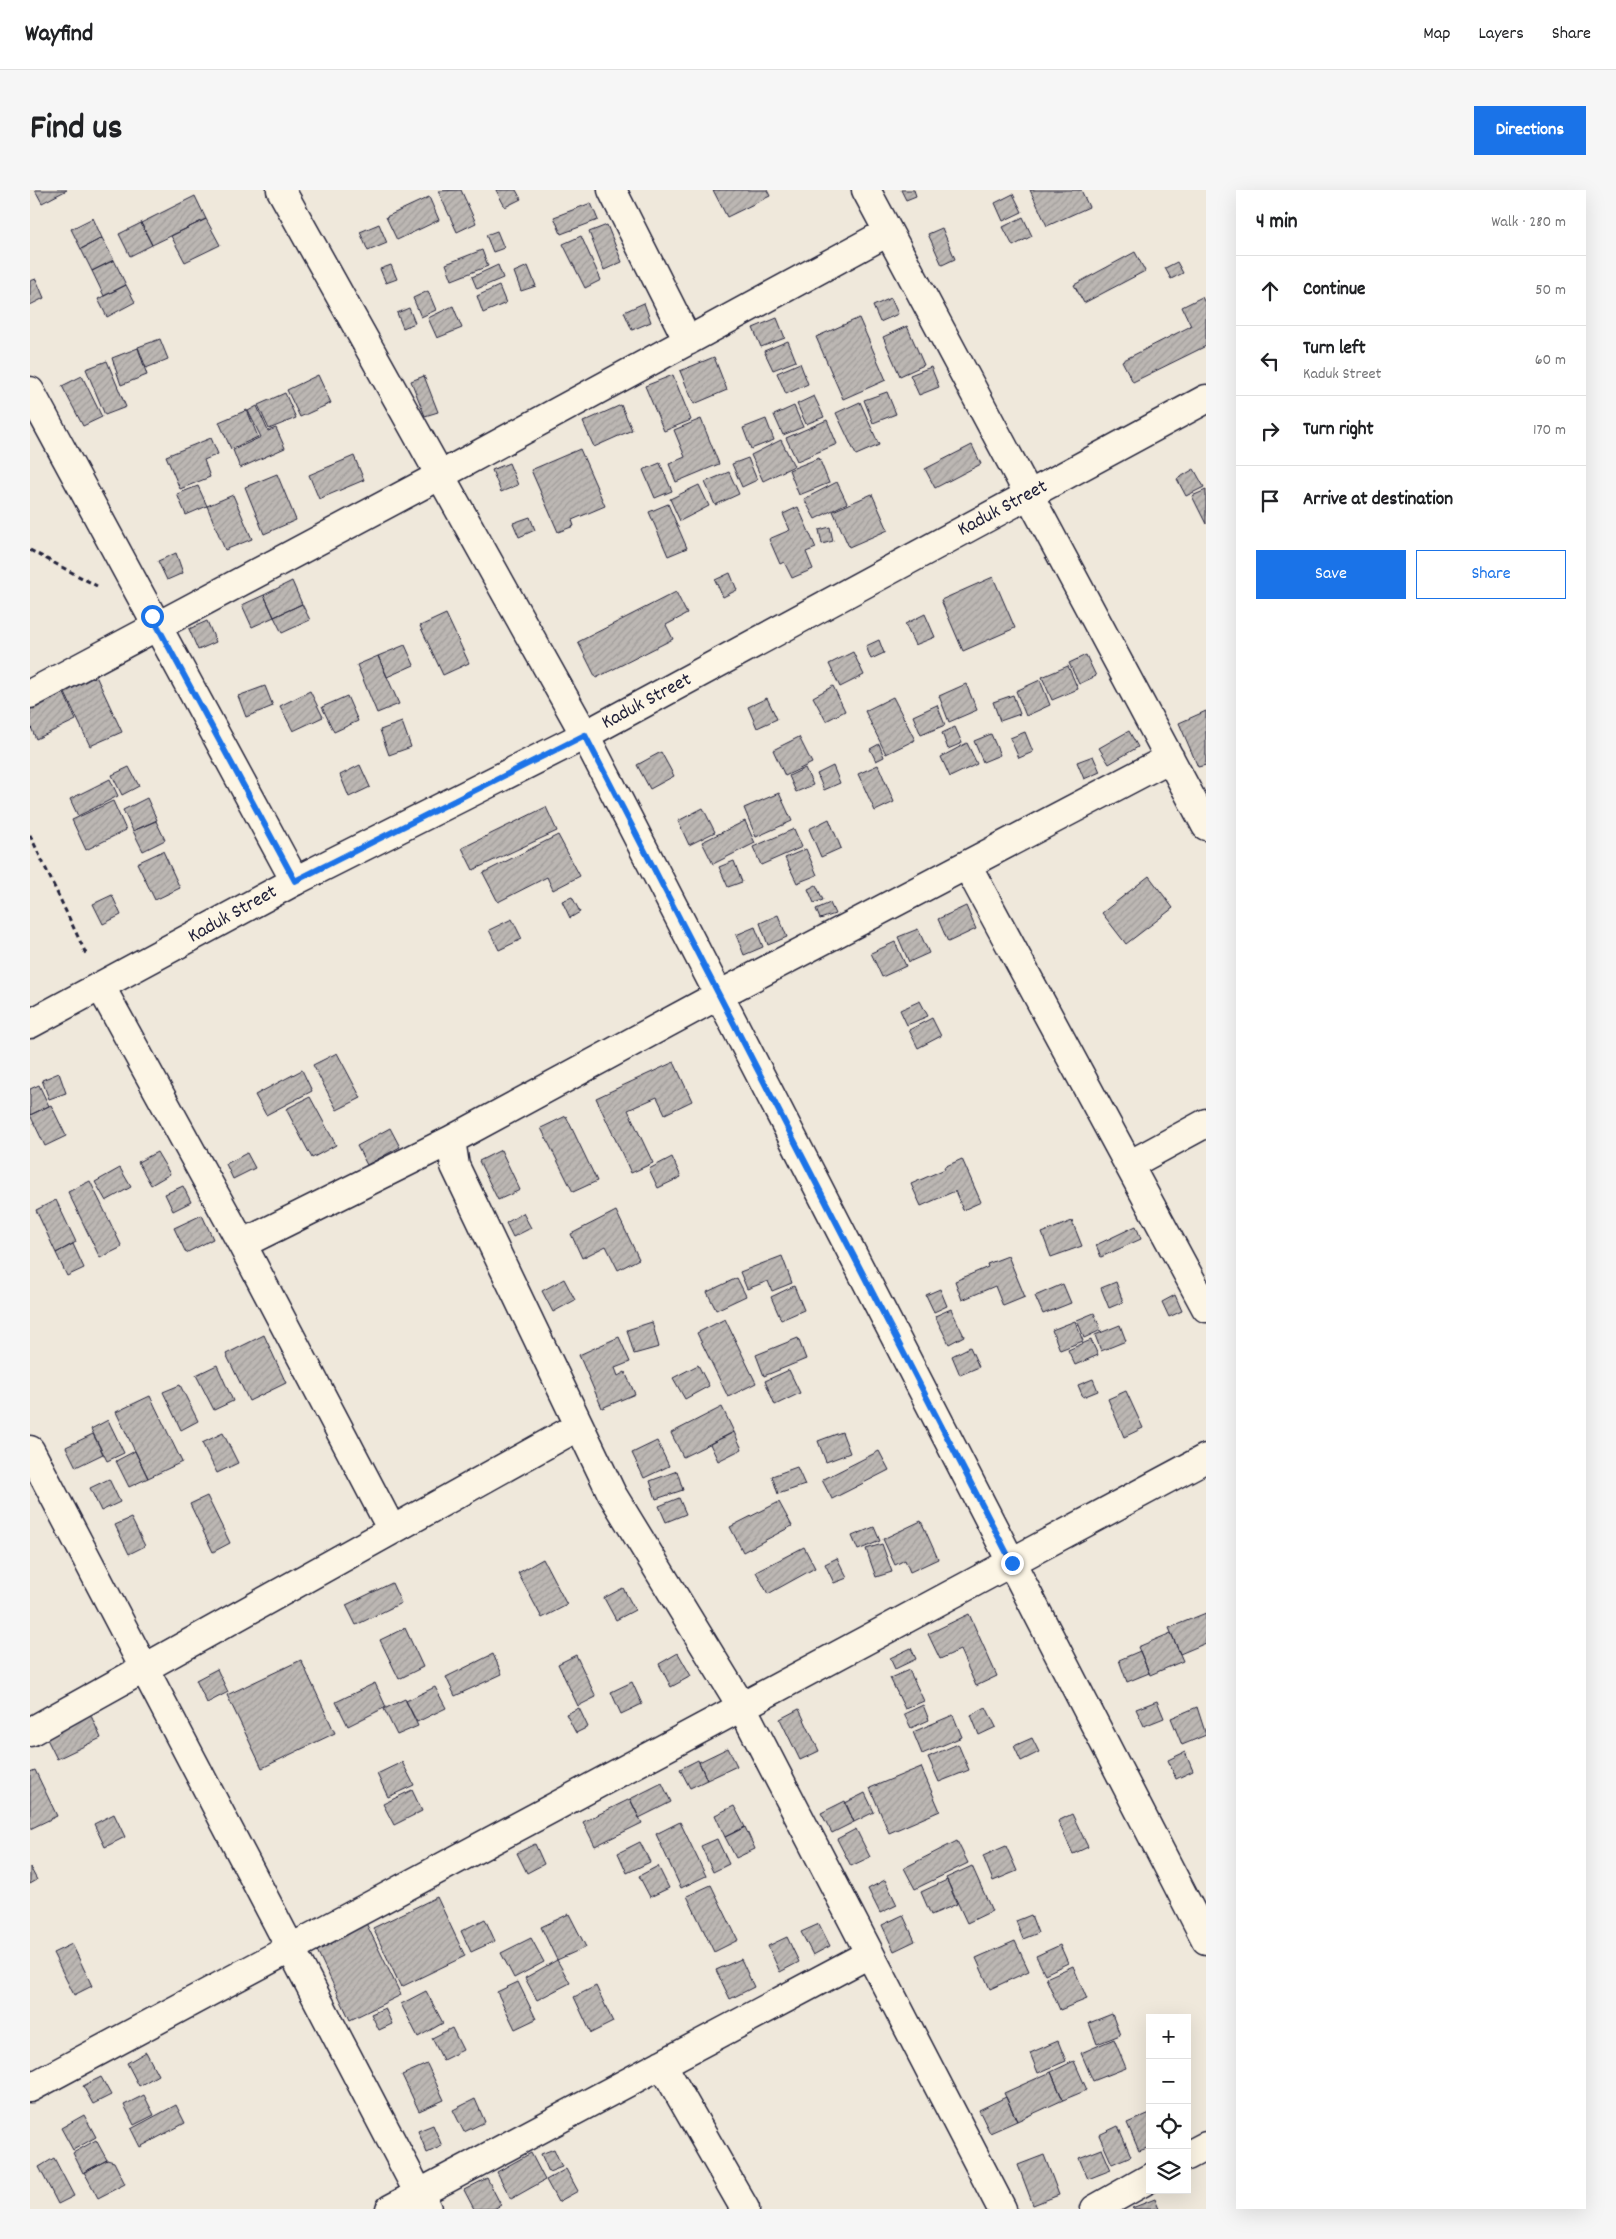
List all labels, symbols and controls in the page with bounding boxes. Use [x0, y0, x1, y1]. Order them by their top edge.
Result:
text: Wayfind [25, 18, 93, 52]
text: Map [1423, 22, 1450, 47]
text: Layers [1478, 22, 1524, 47]
text: Share [1552, 22, 1591, 47]
text: Find us [30, 105, 122, 155]
button: Directions [1474, 106, 1586, 155]
text: 4 min [1256, 208, 1298, 238]
text: Walk · 280 m [1491, 211, 1566, 234]
icon: ahead [1256, 277, 1284, 305]
text: Continue [1303, 277, 1365, 304]
text: 50 m [1535, 279, 1566, 302]
text: Turn left [1303, 336, 1366, 363]
icon: left [1256, 347, 1284, 375]
text: 60 m [1535, 349, 1566, 372]
text: Kaduk Street [1303, 363, 1381, 386]
icon: right [1256, 417, 1284, 445]
text: Turn right [1303, 417, 1374, 444]
text: 170 m [1533, 419, 1566, 442]
street label: Kaduk Street [953, 474, 1053, 544]
icon: arrive [1256, 487, 1284, 515]
text: Arrive at destination [1303, 487, 1453, 514]
button: Save [1256, 550, 1406, 599]
button: Share [1416, 550, 1566, 599]
route start [141, 605, 164, 628]
street label: Kaduk Street [597, 667, 697, 737]
street label: Kaduk Street [183, 879, 283, 951]
route end [1001, 1552, 1024, 1575]
map controls [1146, 2014, 1191, 2194]
button: + [1146, 2014, 1191, 2059]
button: − [1146, 2059, 1191, 2104]
button: locate [1146, 2104, 1191, 2149]
button: layers [1146, 2149, 1191, 2194]

